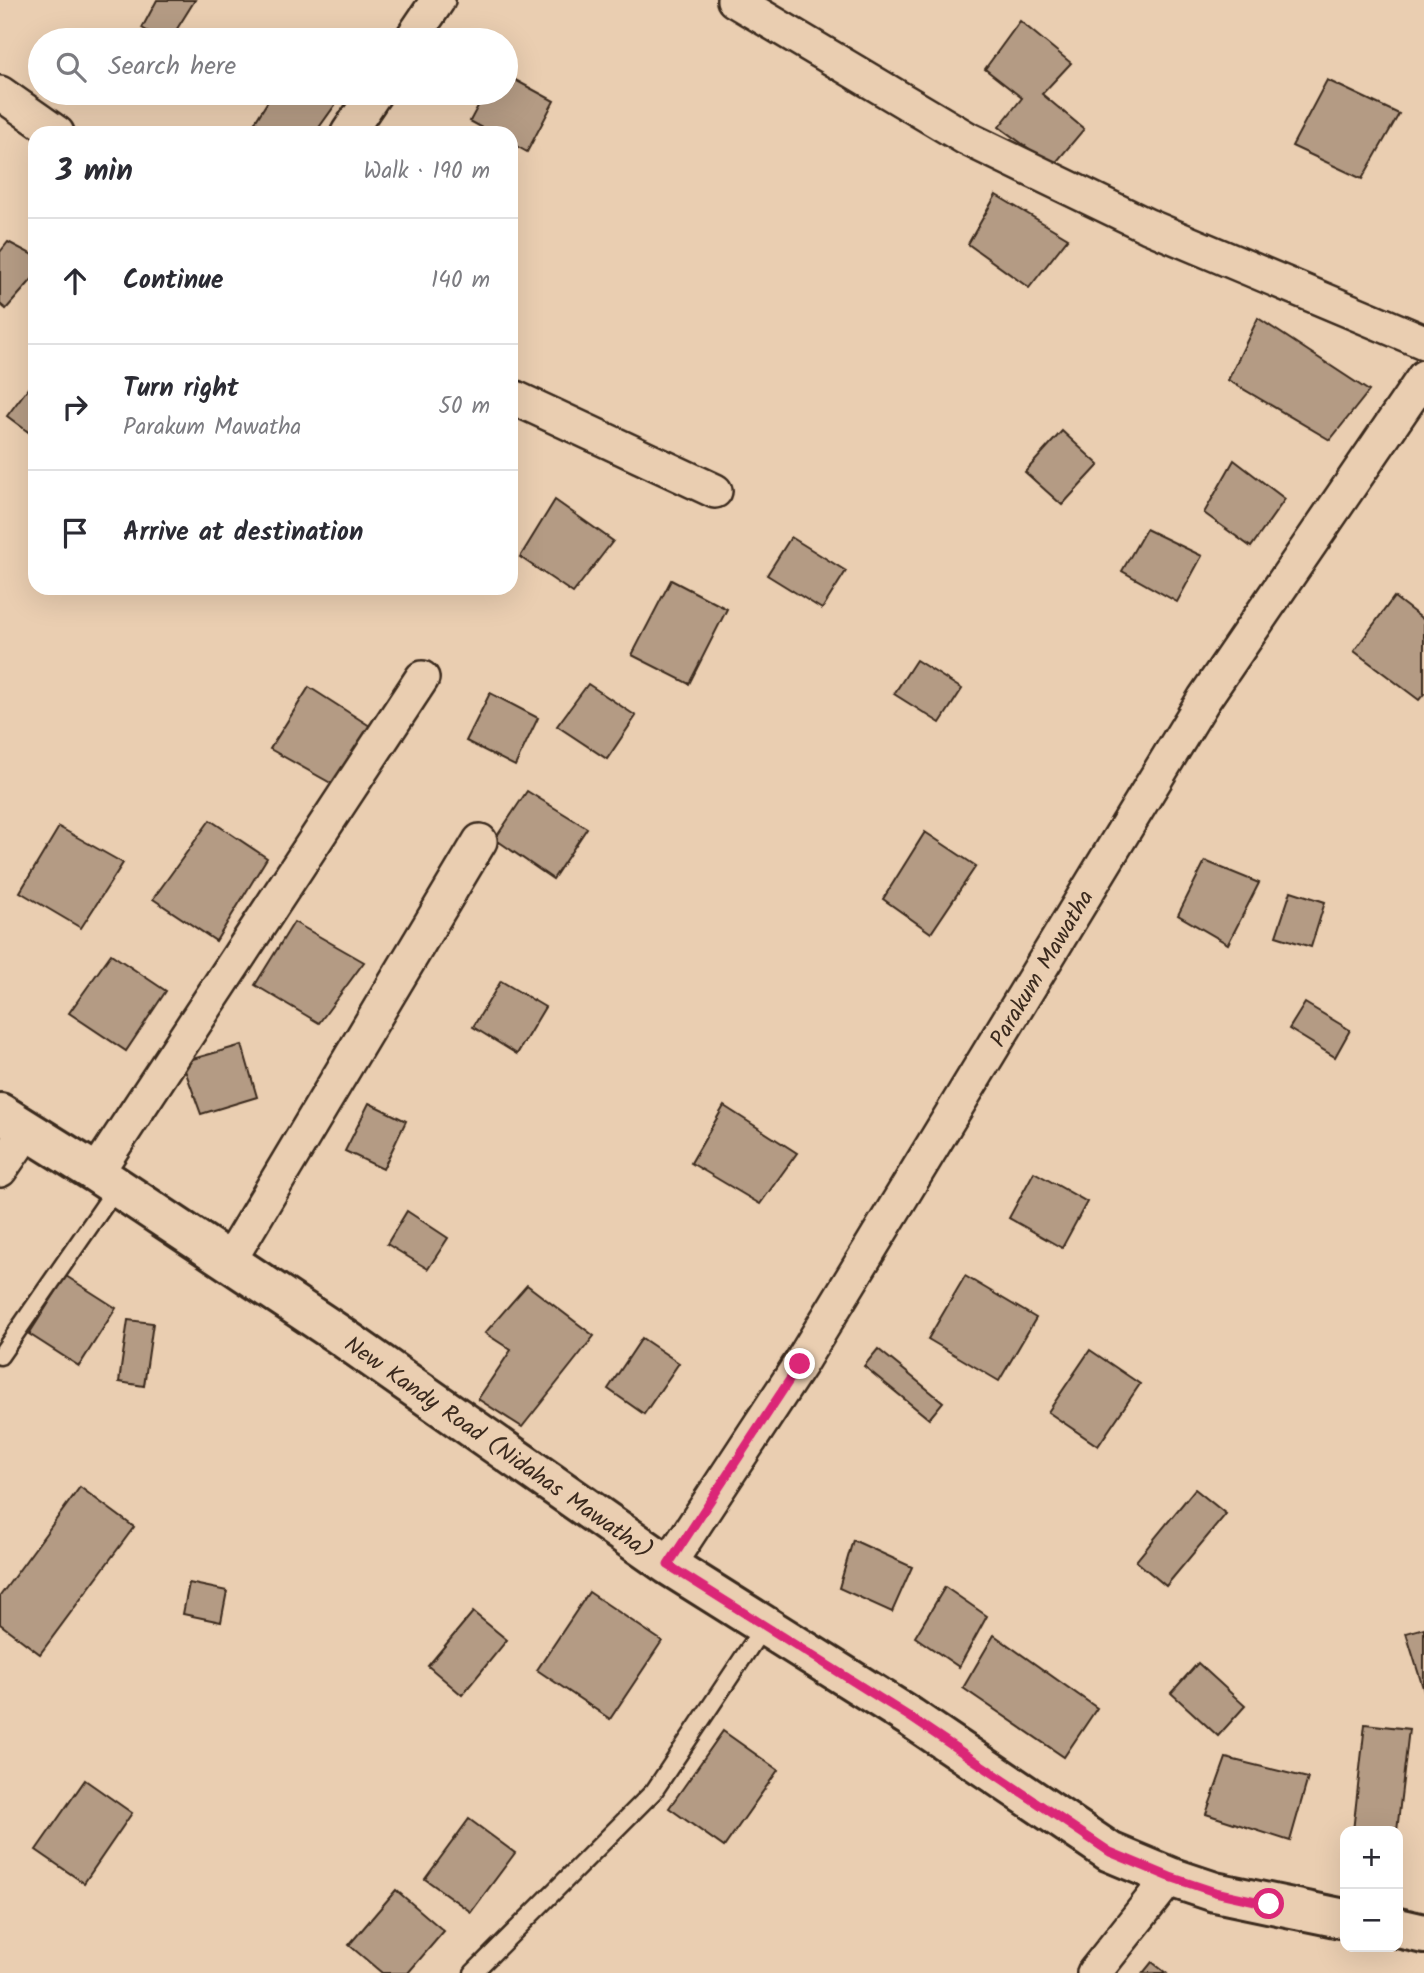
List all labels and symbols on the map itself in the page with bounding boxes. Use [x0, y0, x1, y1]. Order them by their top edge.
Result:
street label: Parakum Mawatha [981, 883, 1104, 1055]
street label: New Kandy Road (Nidahas Mawatha) [336, 1328, 660, 1569]
route end [784, 1348, 815, 1379]
route start [1253, 1888, 1284, 1919]

